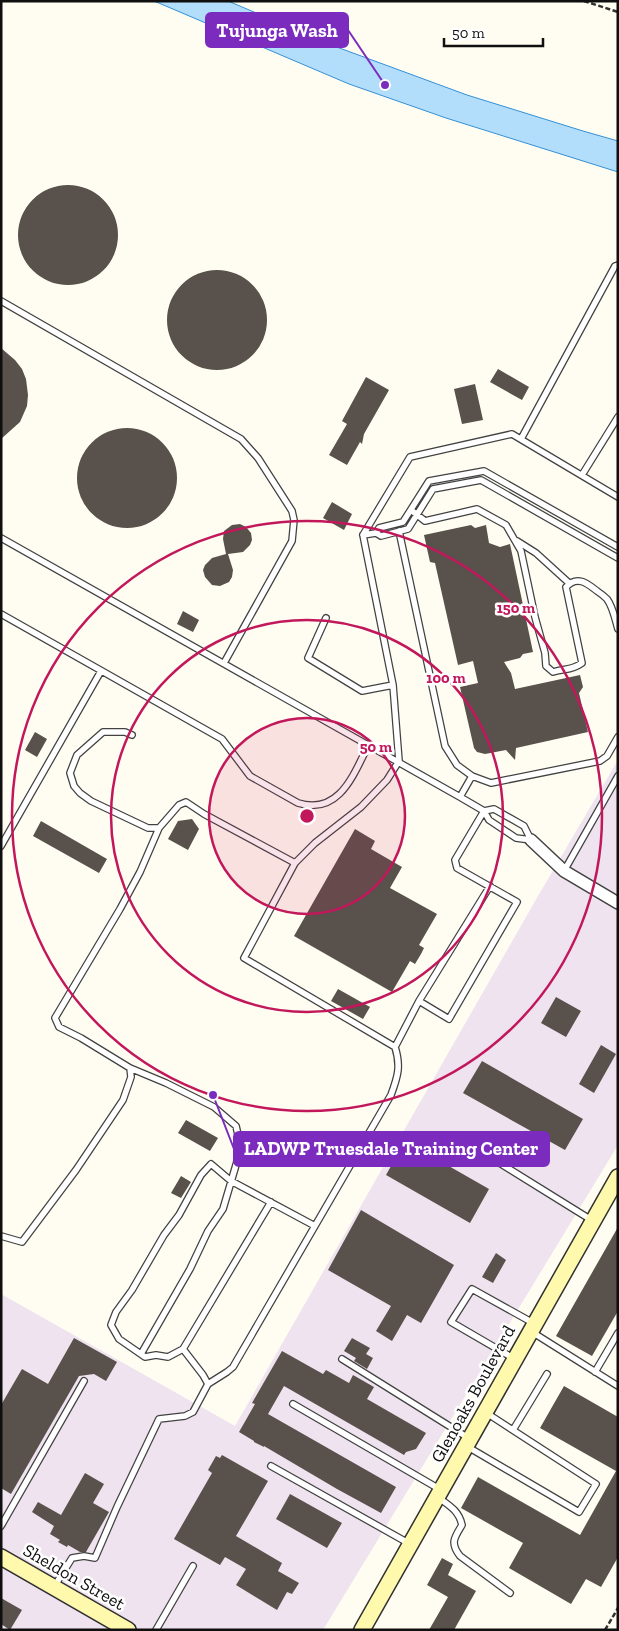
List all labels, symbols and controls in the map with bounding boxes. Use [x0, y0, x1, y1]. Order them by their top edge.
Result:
callout: Tujunga Wash [206, 13, 348, 47]
scale bar [444, 15, 543, 47]
text: Tujunga Wash [216, 19, 338, 42]
text: 50 m [452, 24, 485, 42]
text: 150 m [497, 599, 535, 617]
text: 100 m [426, 669, 466, 687]
text: 50 m [360, 738, 392, 756]
centre of rings [298, 807, 316, 825]
callout: LADWP Truesdale Training Center [234, 1132, 549, 1166]
text: LADWP Truesdale Training Center [244, 1137, 539, 1160]
street label: Glenoaks Boulevard [426, 1321, 520, 1467]
street label: Sheldon Street [19, 1539, 129, 1615]

